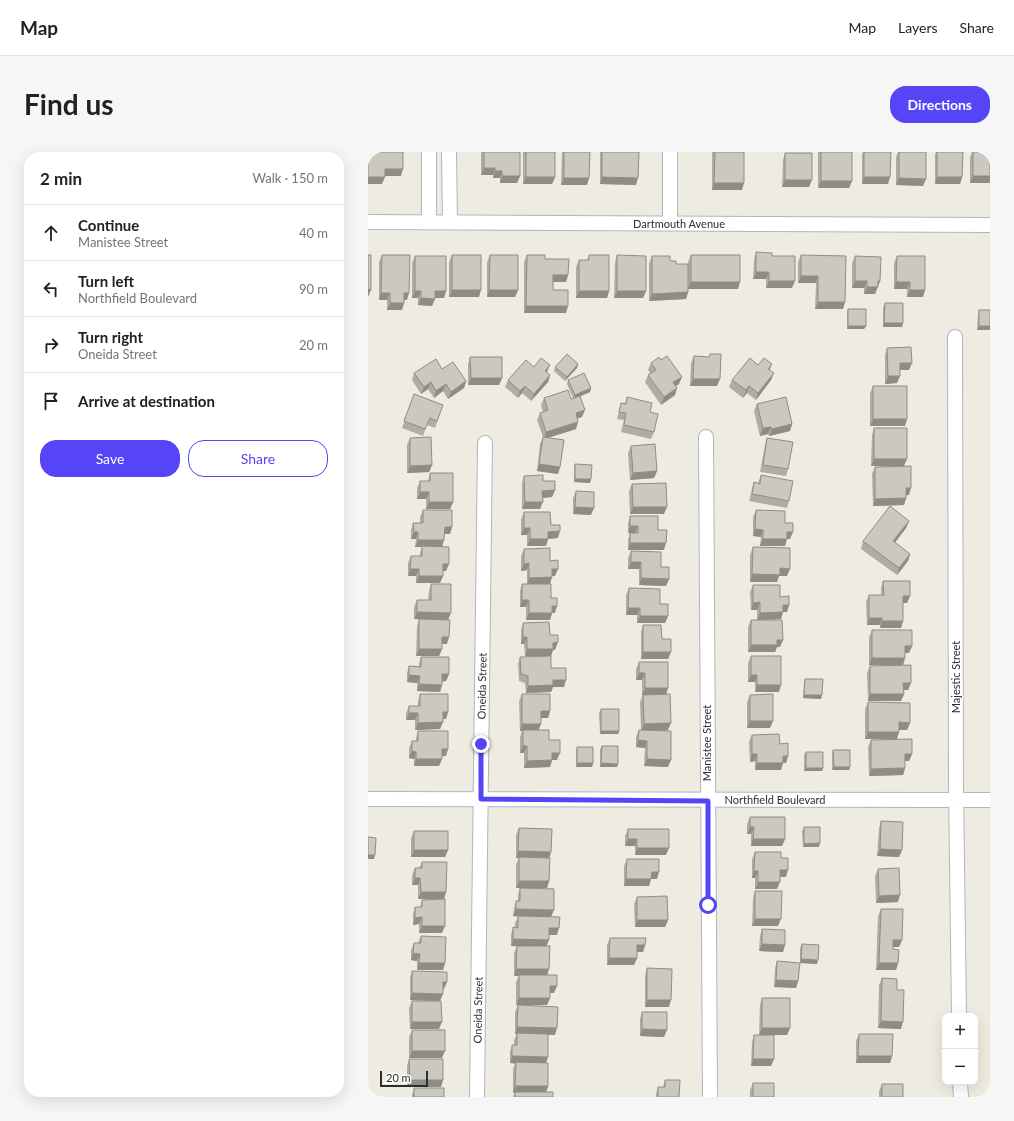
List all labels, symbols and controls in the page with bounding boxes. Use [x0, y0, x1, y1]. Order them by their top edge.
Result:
text: Map [20, 16, 58, 39]
text: Map [848, 19, 876, 36]
text: Layers [898, 19, 938, 36]
text: Share [960, 19, 994, 36]
button: Directions [890, 86, 990, 123]
text: Find us [24, 87, 114, 121]
text: 2 min [40, 168, 82, 189]
text: Walk · 150 m [252, 170, 328, 186]
text: Continue [78, 216, 139, 234]
street label: Dartmouth Avenue [633, 217, 725, 230]
icon: ahead [40, 222, 62, 244]
text: 40 m [299, 225, 328, 241]
text: Manistee Street [78, 234, 168, 250]
text: Turn left [78, 272, 134, 290]
icon: left [40, 278, 62, 300]
text: 90 m [299, 281, 328, 297]
text: Northfield Boulevard [78, 290, 197, 306]
text: Turn right [78, 328, 143, 346]
icon: right [40, 334, 62, 356]
text: 20 m [299, 337, 328, 353]
text: Oneida Street [78, 346, 157, 362]
icon: arrive [40, 390, 62, 412]
text: Arrive at destination [78, 392, 215, 410]
button: Save [40, 440, 180, 477]
button: Share [188, 440, 328, 477]
street label: Majestic Street [949, 641, 962, 713]
street label: Oneida Street [474, 652, 489, 719]
street label: Manistee Street [700, 705, 713, 781]
route end [472, 735, 490, 753]
street label: Northfield Boulevard [725, 793, 825, 806]
route start [699, 896, 717, 914]
street label: Oneida Street [470, 976, 485, 1043]
map controls [942, 1013, 978, 1085]
button: + [942, 1013, 978, 1049]
button: − [942, 1049, 978, 1085]
scale bar [380, 1069, 428, 1088]
text: 20 m [386, 1071, 411, 1084]

